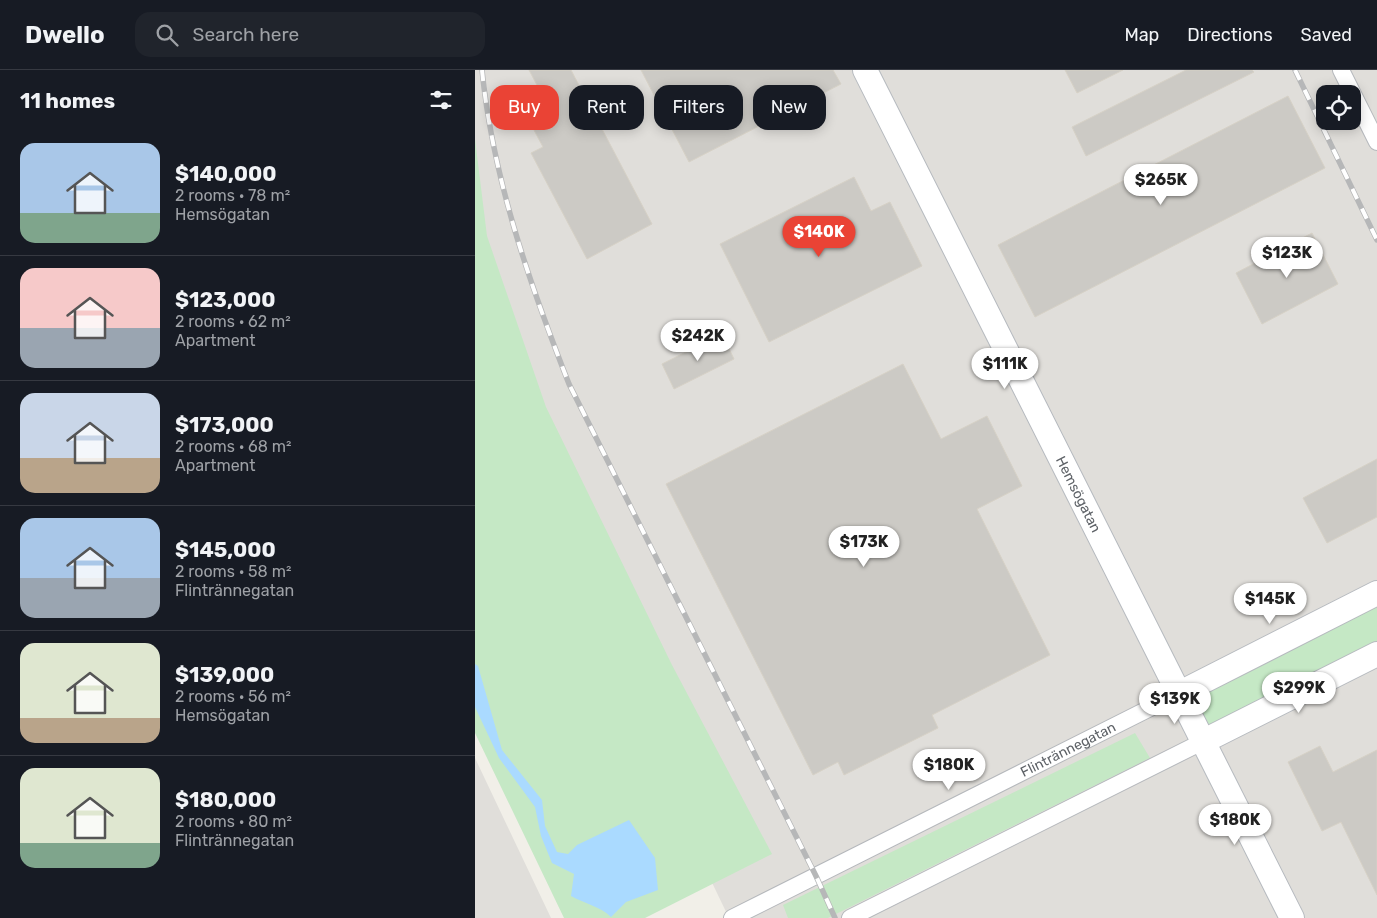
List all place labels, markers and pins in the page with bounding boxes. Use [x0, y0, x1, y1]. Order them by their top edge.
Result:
pin: $265K [1126, 164, 1196, 206]
pin: $140K [784, 216, 854, 258]
pin: $123K [1252, 236, 1322, 279]
pin: $242K [663, 320, 733, 362]
pin: $111K [970, 348, 1040, 390]
pin: $173K [829, 526, 899, 568]
pin: $145K [1235, 582, 1305, 625]
pin: $299K [1264, 672, 1334, 714]
pin: $139K [1140, 682, 1210, 725]
pin: $180K [914, 748, 984, 791]
pin: $180K [1200, 804, 1270, 846]

